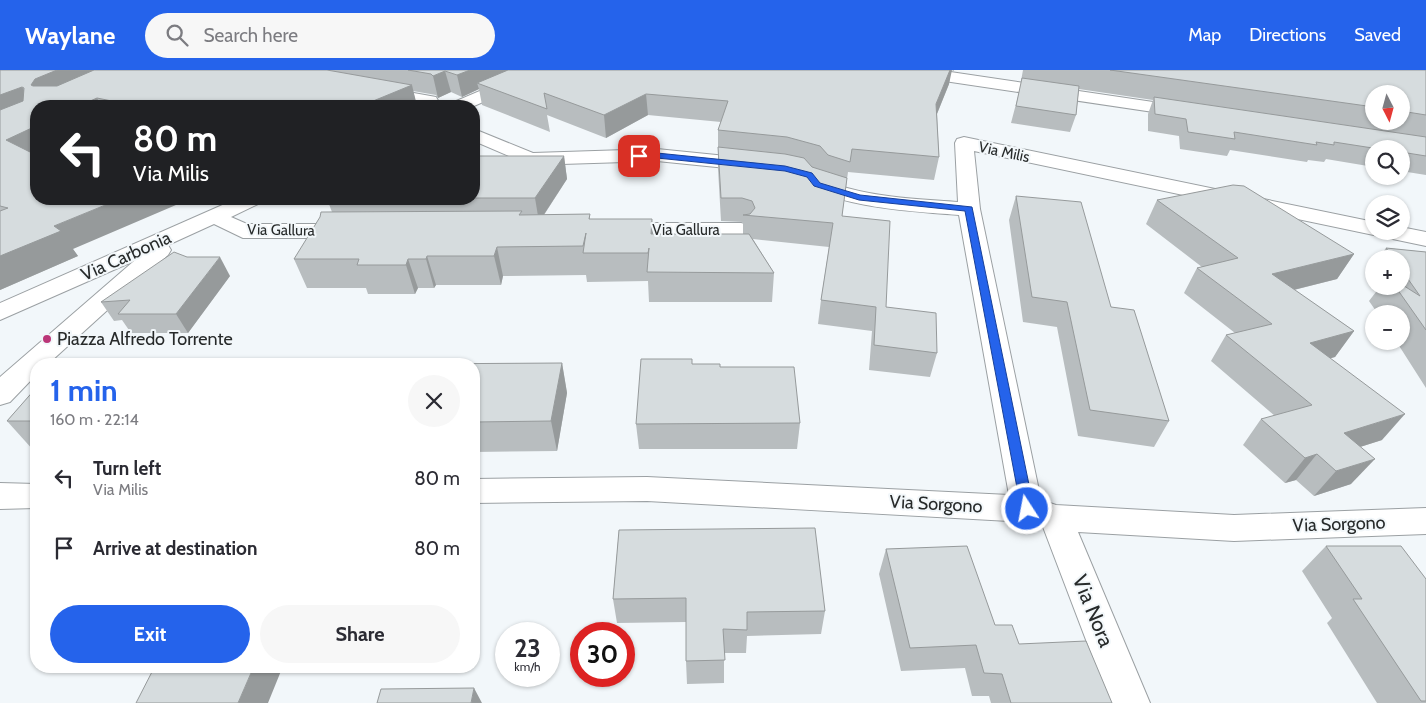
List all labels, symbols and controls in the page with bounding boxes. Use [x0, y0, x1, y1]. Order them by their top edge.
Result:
search box [145, 13, 495, 58]
text: Waylane [25, 21, 115, 50]
icon: search [163, 21, 191, 49]
text: Search here [203, 24, 298, 47]
text: Map [1188, 24, 1221, 46]
text: Directions [1249, 24, 1326, 46]
text: Saved [1354, 24, 1401, 46]
north arrow [1365, 85, 1410, 130]
map controls [1365, 85, 1410, 350]
text: 80 m [133, 117, 217, 160]
icon: left [50, 120, 115, 185]
pin [618, 135, 660, 177]
street label: Via Milis [977, 138, 1031, 166]
button: search [1365, 140, 1410, 185]
icon: arrive [625, 142, 653, 170]
text: Via Milis [133, 160, 209, 187]
button: layers [1365, 195, 1410, 240]
street label: Via Gallura [247, 220, 316, 240]
street label: Via Gallura [652, 221, 721, 239]
street label: Via Carbonia [78, 226, 175, 286]
button: + [1365, 250, 1410, 295]
button: − [1365, 305, 1410, 350]
place label: Piazza Alfredo Torrente [57, 328, 233, 350]
marker: Piazza Alfredo Torrente [41, 333, 53, 345]
text: 1 min [50, 372, 118, 409]
button: close [408, 375, 460, 427]
text: 160 m · 22:14 [50, 410, 139, 429]
text: Turn left [93, 457, 161, 480]
icon: left [50, 464, 78, 492]
text: 80 m [414, 467, 460, 490]
text: Via Milis [93, 480, 148, 499]
position arrow [1000, 482, 1052, 534]
street label: Via Sorgono [889, 491, 983, 517]
street label: Via Sorgono [1292, 511, 1386, 537]
icon: arrive [50, 534, 78, 562]
text: Arrive at destination [93, 537, 257, 560]
text: 80 m [414, 537, 460, 560]
street label: Via Nora [1068, 571, 1119, 651]
button: Exit [50, 605, 250, 663]
button: Share [260, 605, 460, 663]
speed limit sign: 30 [570, 622, 635, 687]
text: 23 [514, 633, 541, 663]
text: km/h [514, 659, 541, 674]

